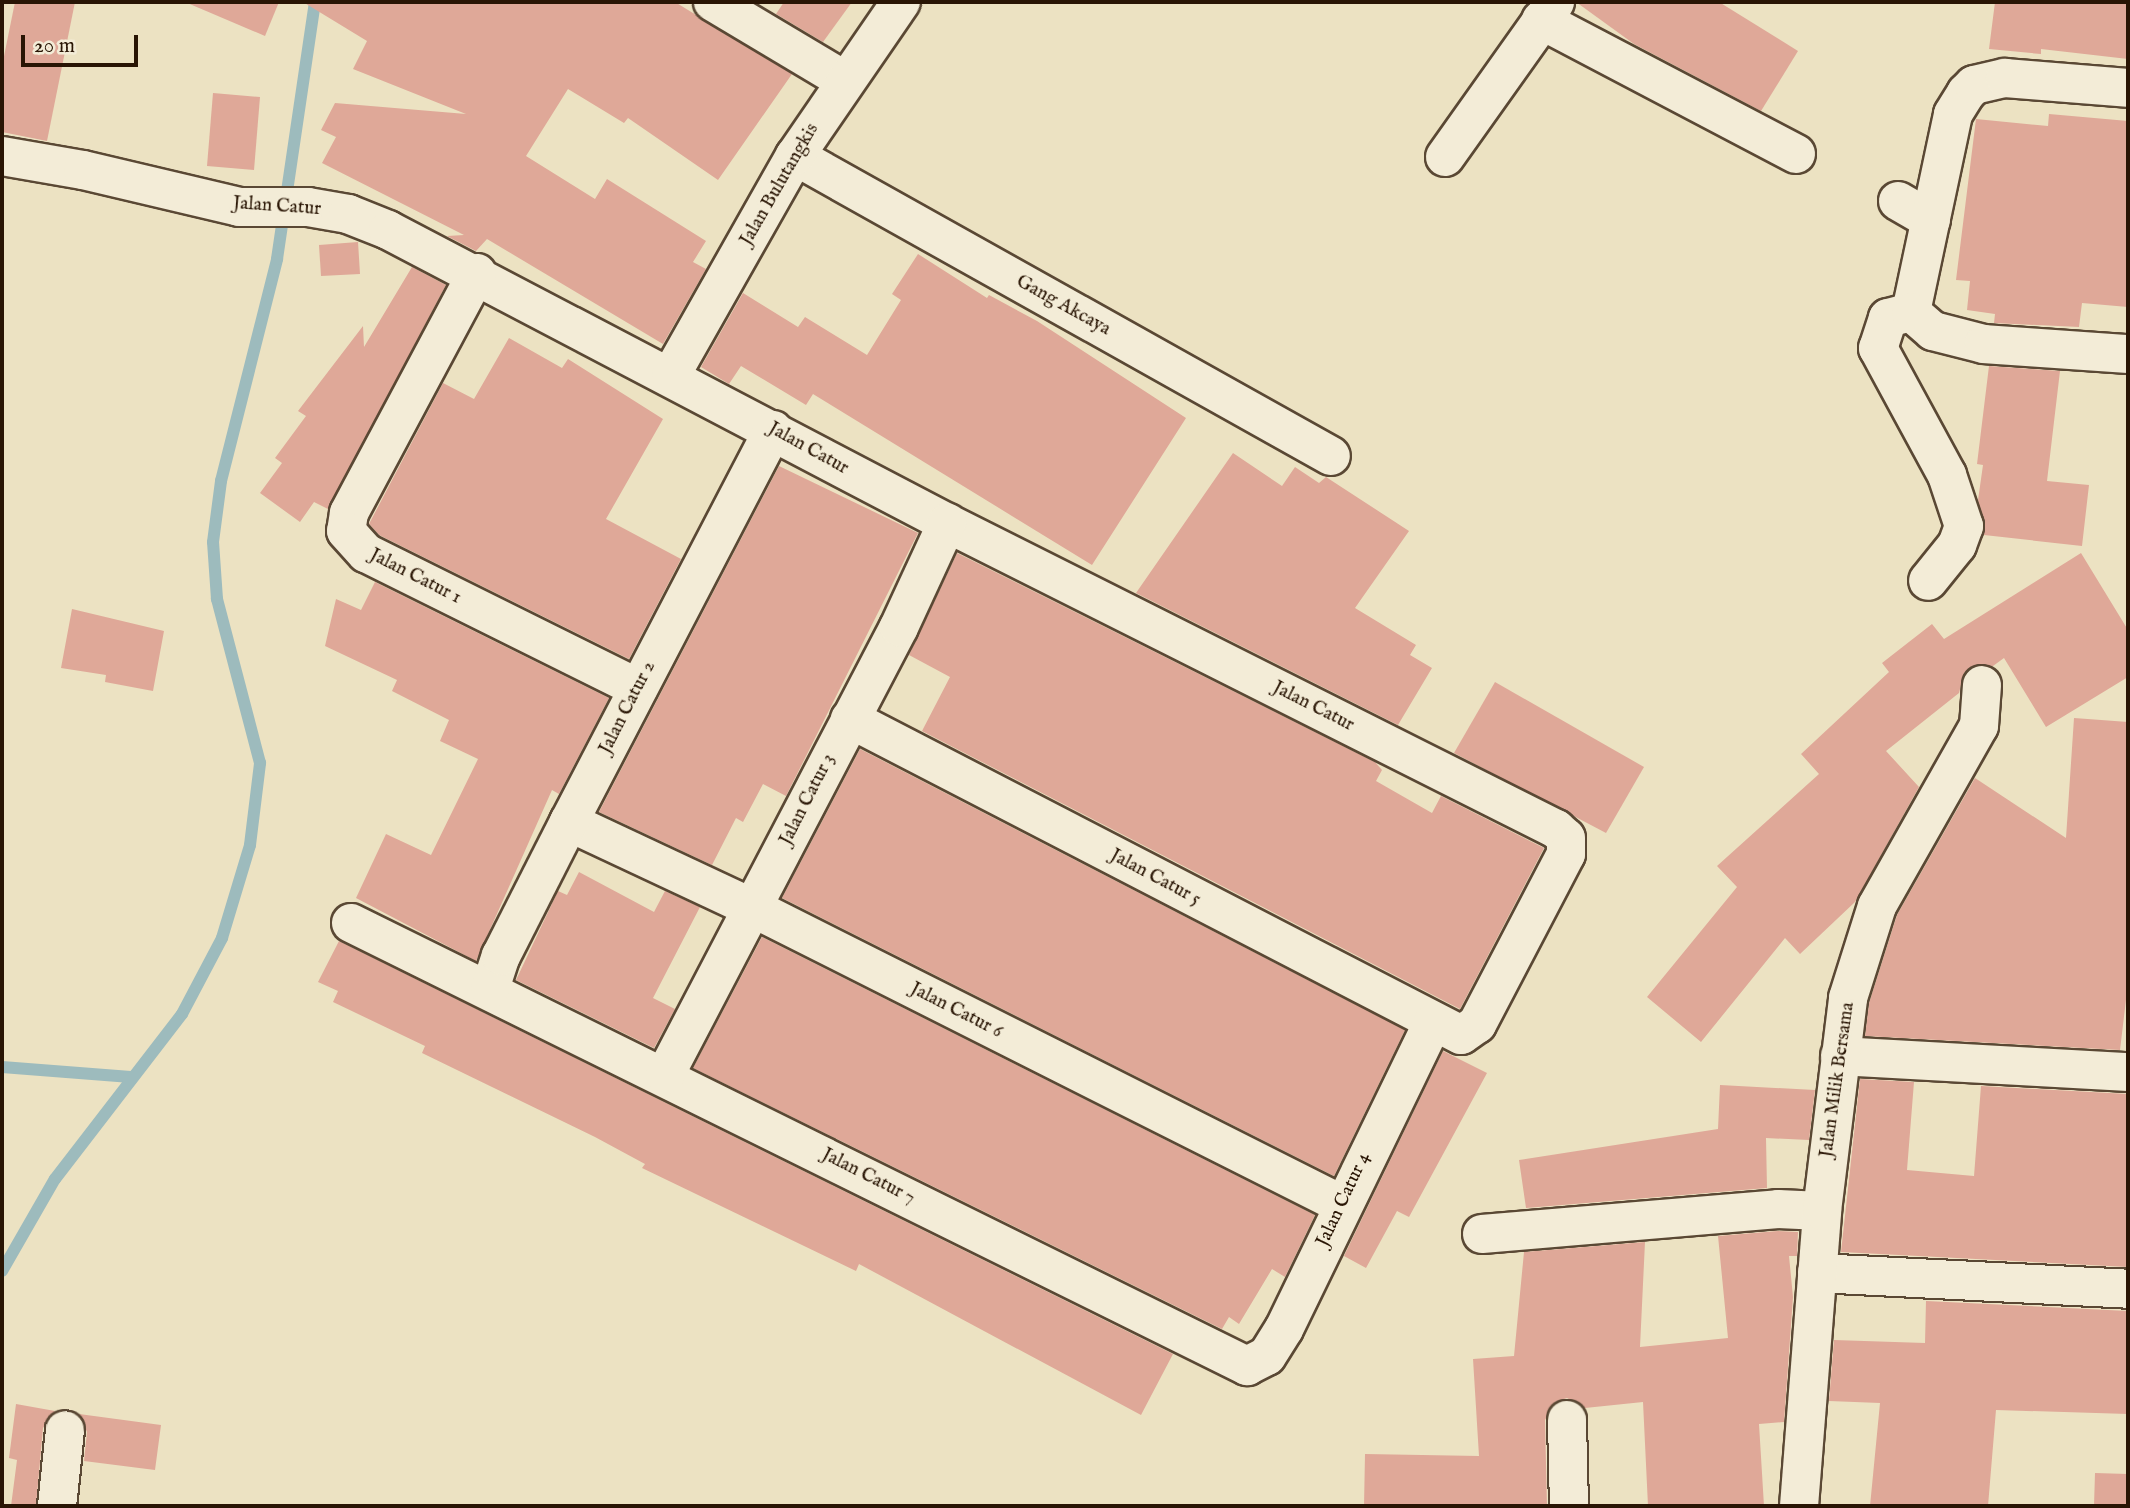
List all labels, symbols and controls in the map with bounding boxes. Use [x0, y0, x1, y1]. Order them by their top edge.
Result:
scale bar [24, 21, 142, 65]
text: 20 m [34, 33, 75, 60]
street label: Jalan Bulutangkis [736, 120, 824, 250]
street label: Jalan Catur [232, 193, 322, 221]
street label: Gang Akcaya [1012, 271, 1114, 341]
street label: Jalan Catur [764, 418, 852, 480]
street label: Jalan Catur 1 [365, 544, 465, 610]
street label: Jalan Catur 2 [595, 658, 661, 758]
street label: Jalan Catur [1268, 677, 1358, 737]
street label: Jalan Catur 3 [775, 750, 841, 850]
street label: Jalan Catur 5 [1106, 845, 1204, 911]
street label: Jalan Catur 6 [906, 978, 1006, 1044]
street label: Jalan Milik Bersama [1816, 1001, 1860, 1159]
street label: Jalan Catur 7 [818, 1144, 918, 1210]
street label: Jalan Catur 4 [1312, 1149, 1376, 1251]

